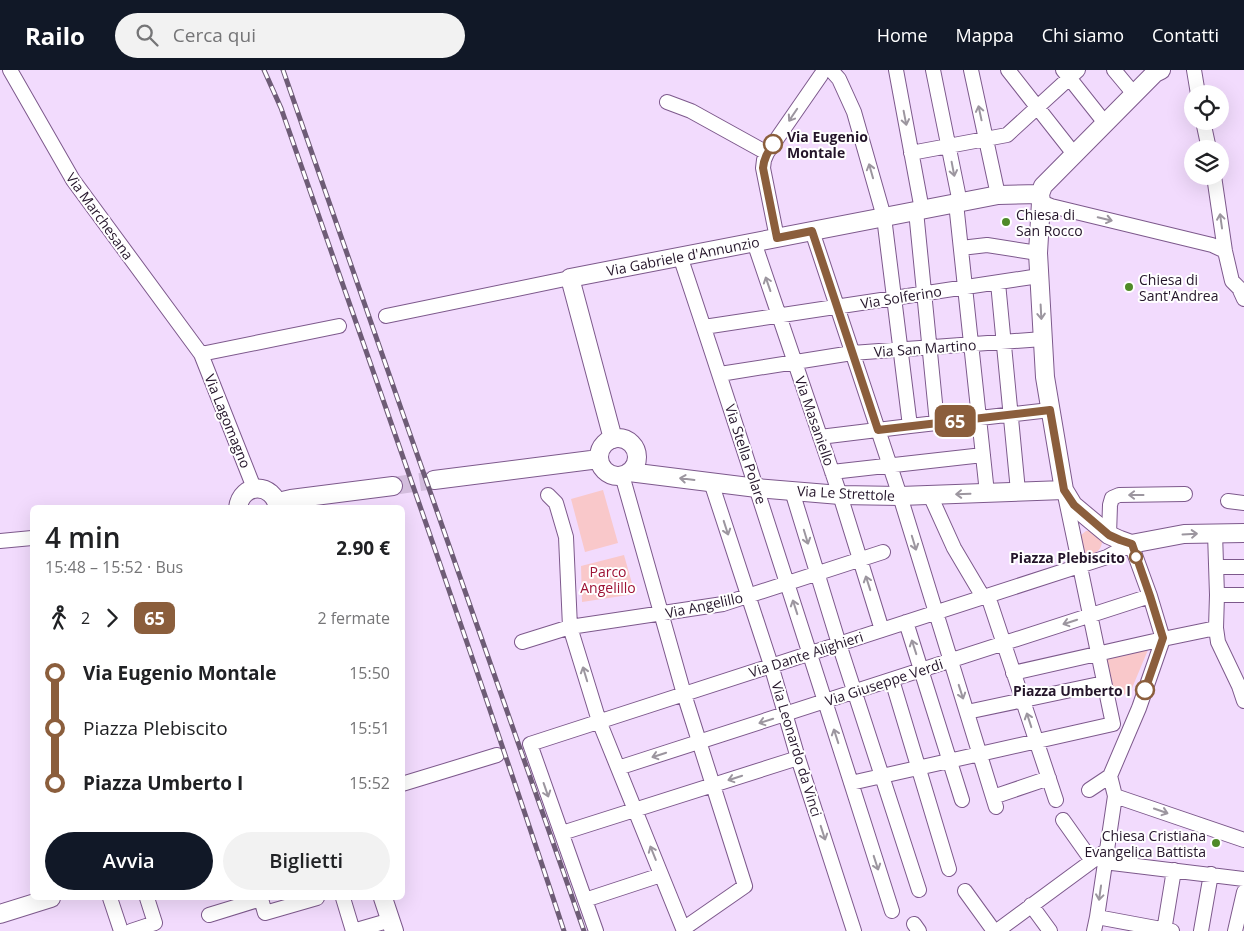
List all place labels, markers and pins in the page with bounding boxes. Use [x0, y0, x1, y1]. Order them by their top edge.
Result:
place label: Via Eugenio Montale [787, 127, 868, 162]
marker: Via Eugenio Montale [763, 134, 783, 154]
place label: Chiesa di San Rocco [1016, 205, 1083, 240]
marker: Chiesa di San Rocco [1000, 216, 1012, 228]
place label: Chiesa di Sant'Andrea [1139, 270, 1218, 305]
marker: Chiesa di Sant'Andrea [1123, 281, 1135, 293]
place label: Piazza Plebiscito [1010, 548, 1125, 567]
marker: Piazza Plebiscito [1129, 550, 1143, 564]
marker: Piazza Umberto I [1135, 680, 1155, 700]
place label: Piazza Umberto I [1013, 681, 1131, 700]
place label: Chiesa Cristiana Evangelica Battista [1084, 826, 1206, 861]
marker: Chiesa Cristiana Evangelica Battista [1210, 837, 1222, 849]

